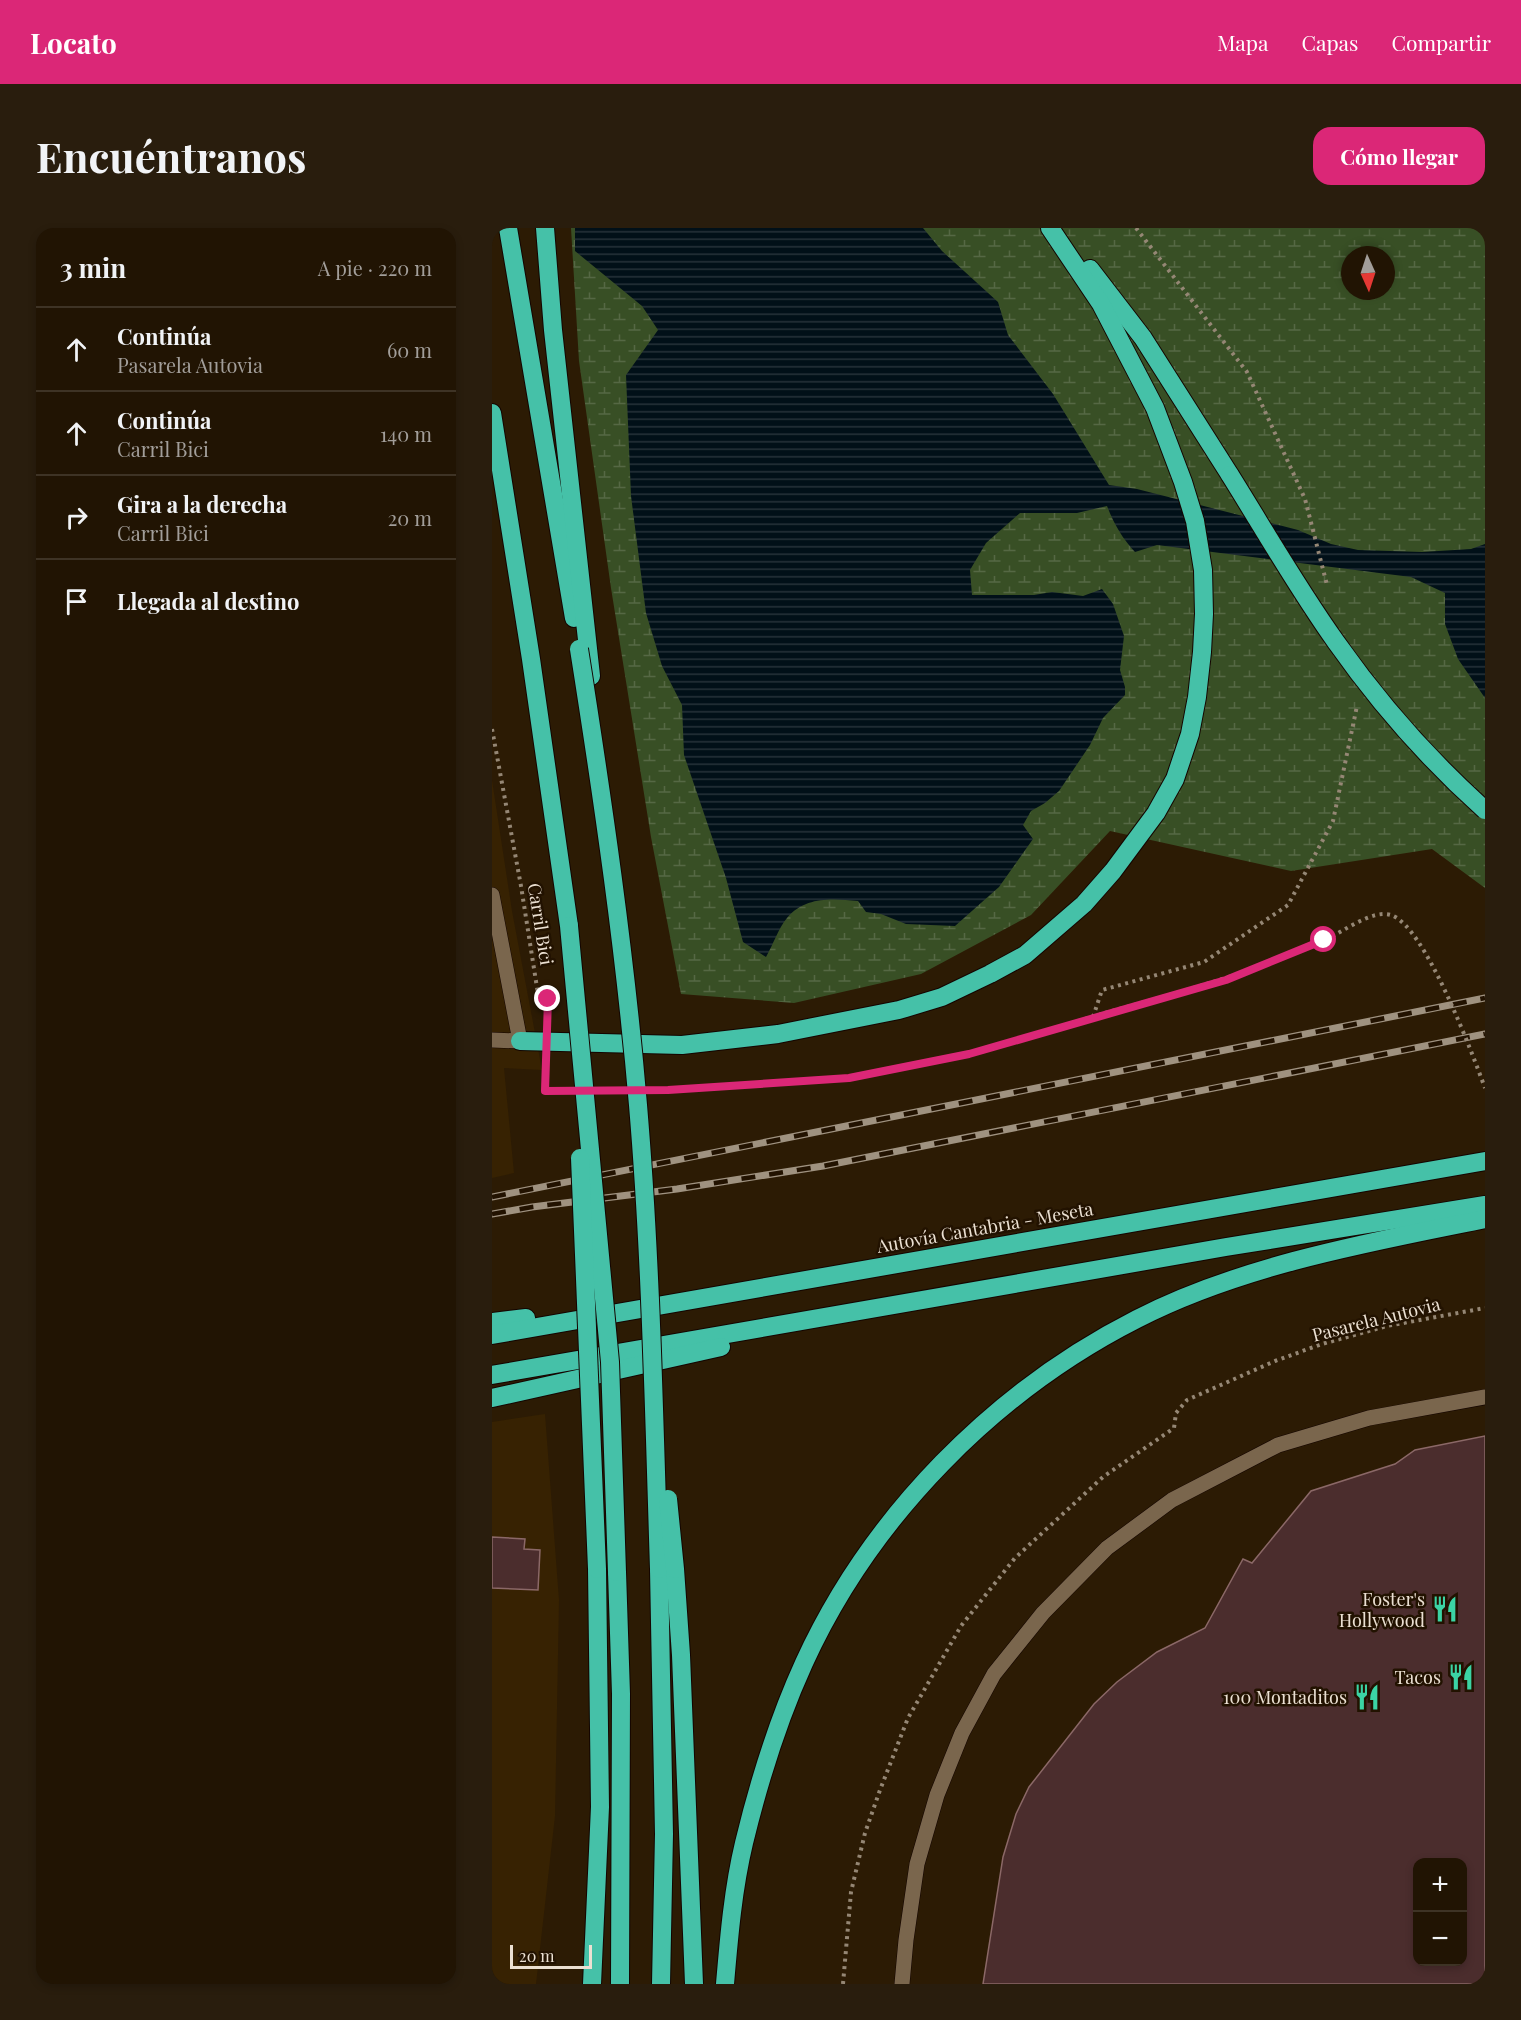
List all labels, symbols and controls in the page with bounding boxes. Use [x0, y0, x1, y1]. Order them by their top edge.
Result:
text: Locato [30, 24, 117, 61]
text: Mapa [1217, 28, 1269, 56]
text: Capas [1302, 28, 1358, 56]
text: Compartir [1391, 28, 1491, 56]
button: Cómo llegar [1313, 127, 1485, 185]
text: Encuéntranos [36, 128, 306, 184]
north arrow [1341, 246, 1395, 300]
text: 3 min [60, 250, 126, 285]
text: A pie · 220 m [318, 254, 432, 281]
text: Continúa [117, 321, 211, 351]
icon: ahead [60, 333, 93, 366]
text: 60 m [387, 336, 432, 363]
text: Pasarela Autovia [117, 351, 263, 378]
text: Continúa [117, 405, 211, 435]
icon: ahead [60, 417, 93, 450]
text: 140 m [380, 420, 432, 447]
text: Carril Bici [117, 435, 209, 462]
text: Gira a la derecha [117, 489, 287, 519]
icon: right [60, 501, 93, 534]
text: 20 m [388, 504, 432, 531]
text: Carril Bici [117, 519, 209, 546]
icon: arrive [60, 585, 93, 618]
text: Llegada al destino [117, 586, 299, 616]
street label: Carril Bici [523, 881, 559, 967]
route start [1310, 926, 1336, 952]
route end [534, 985, 560, 1011]
street label: Autovía Cantabria - Meseta [874, 1196, 1095, 1258]
street label: Pasarela Autovia [1309, 1291, 1443, 1347]
place label: Foster's Hollywood [1339, 1587, 1426, 1632]
restaurant icon: Foster's Hollywood [1430, 1594, 1460, 1624]
restaurant icon: Tacos [1446, 1662, 1476, 1692]
place label: Tacos [1394, 1665, 1441, 1689]
restaurant icon: 100 Montaditos [1352, 1682, 1382, 1712]
place label: 100 Montaditos [1223, 1685, 1347, 1709]
map controls [1413, 1858, 1467, 1966]
button: + [1413, 1858, 1467, 1912]
button: − [1413, 1912, 1467, 1966]
scale bar [510, 1942, 592, 1970]
text: 20 m [519, 1945, 554, 1966]

